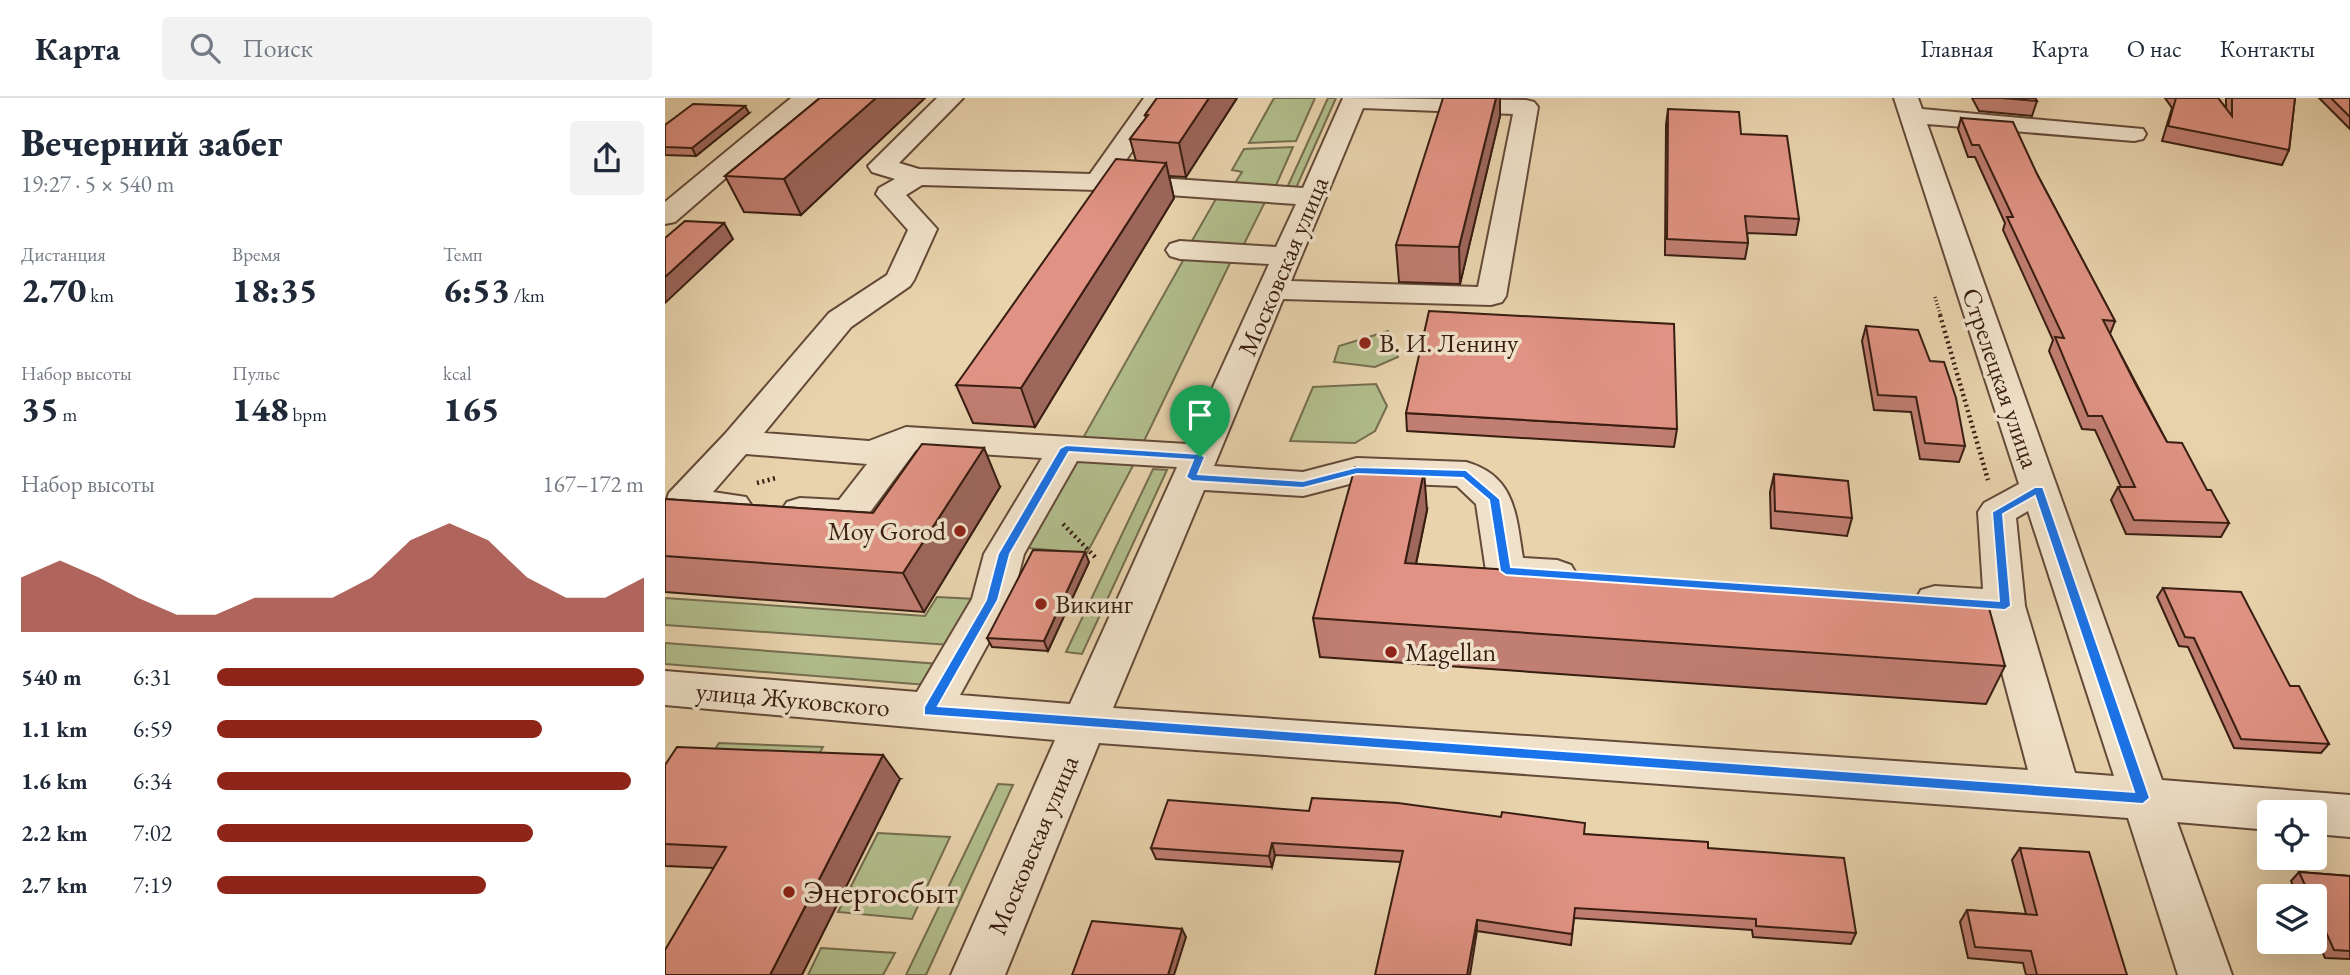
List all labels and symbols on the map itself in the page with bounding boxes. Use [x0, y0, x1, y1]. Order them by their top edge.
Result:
street label: Московская улица [1230, 170, 1336, 361]
street label: Стрелецкая улица [1954, 283, 2048, 473]
place label: В. И. Ленину [1379, 326, 1519, 360]
marker: В. И. Ленину [1357, 335, 1373, 351]
pin [1170, 385, 1230, 457]
place label: Moy Gorod [828, 514, 947, 548]
marker: Moy Gorod [952, 523, 968, 539]
place label: Викинг [1055, 587, 1133, 621]
marker: Викинг [1033, 596, 1049, 612]
place label: Magellan [1405, 635, 1497, 669]
marker: Magellan [1383, 644, 1399, 660]
street label: улица Жуковского [695, 674, 891, 724]
street label: Московская улица [980, 749, 1086, 940]
place label: Энергосбыт [803, 871, 958, 913]
marker: Энергосбыт [781, 884, 797, 900]

